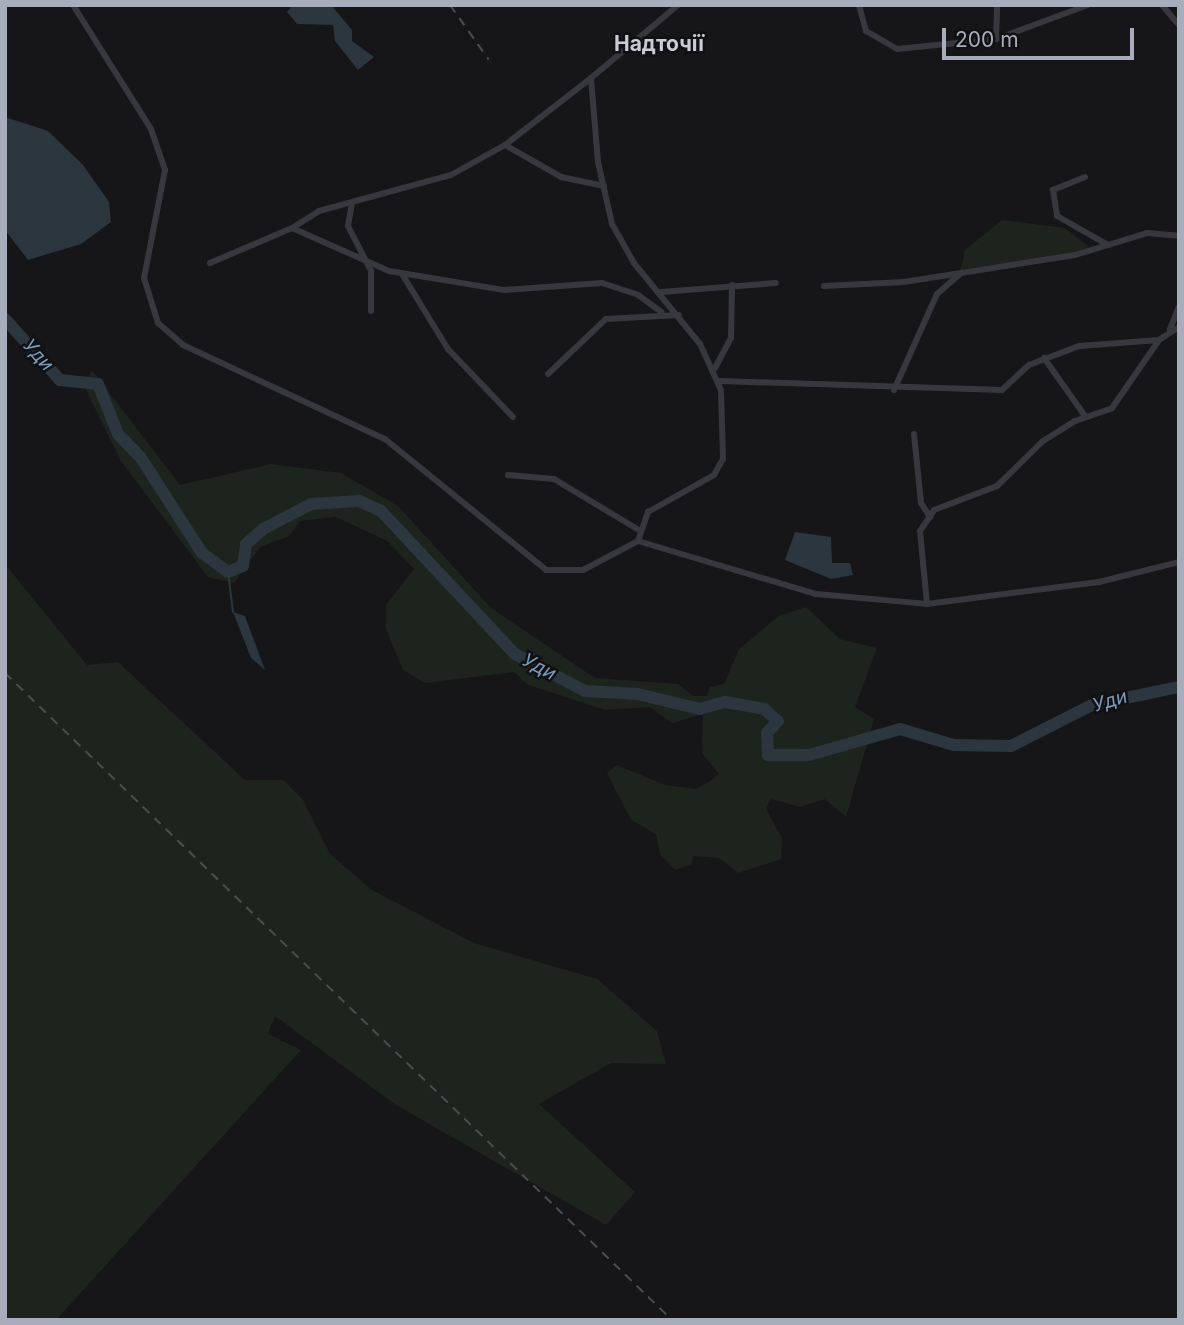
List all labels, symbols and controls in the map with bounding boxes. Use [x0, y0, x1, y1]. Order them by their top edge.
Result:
scale bar [946, 14, 1138, 58]
text: 200 m [955, 27, 1019, 52]
district label: Надточії [614, 31, 704, 57]
water label: Уди [18, 334, 58, 376]
water label: Уди [518, 649, 560, 685]
water label: Уди [1090, 685, 1130, 717]

